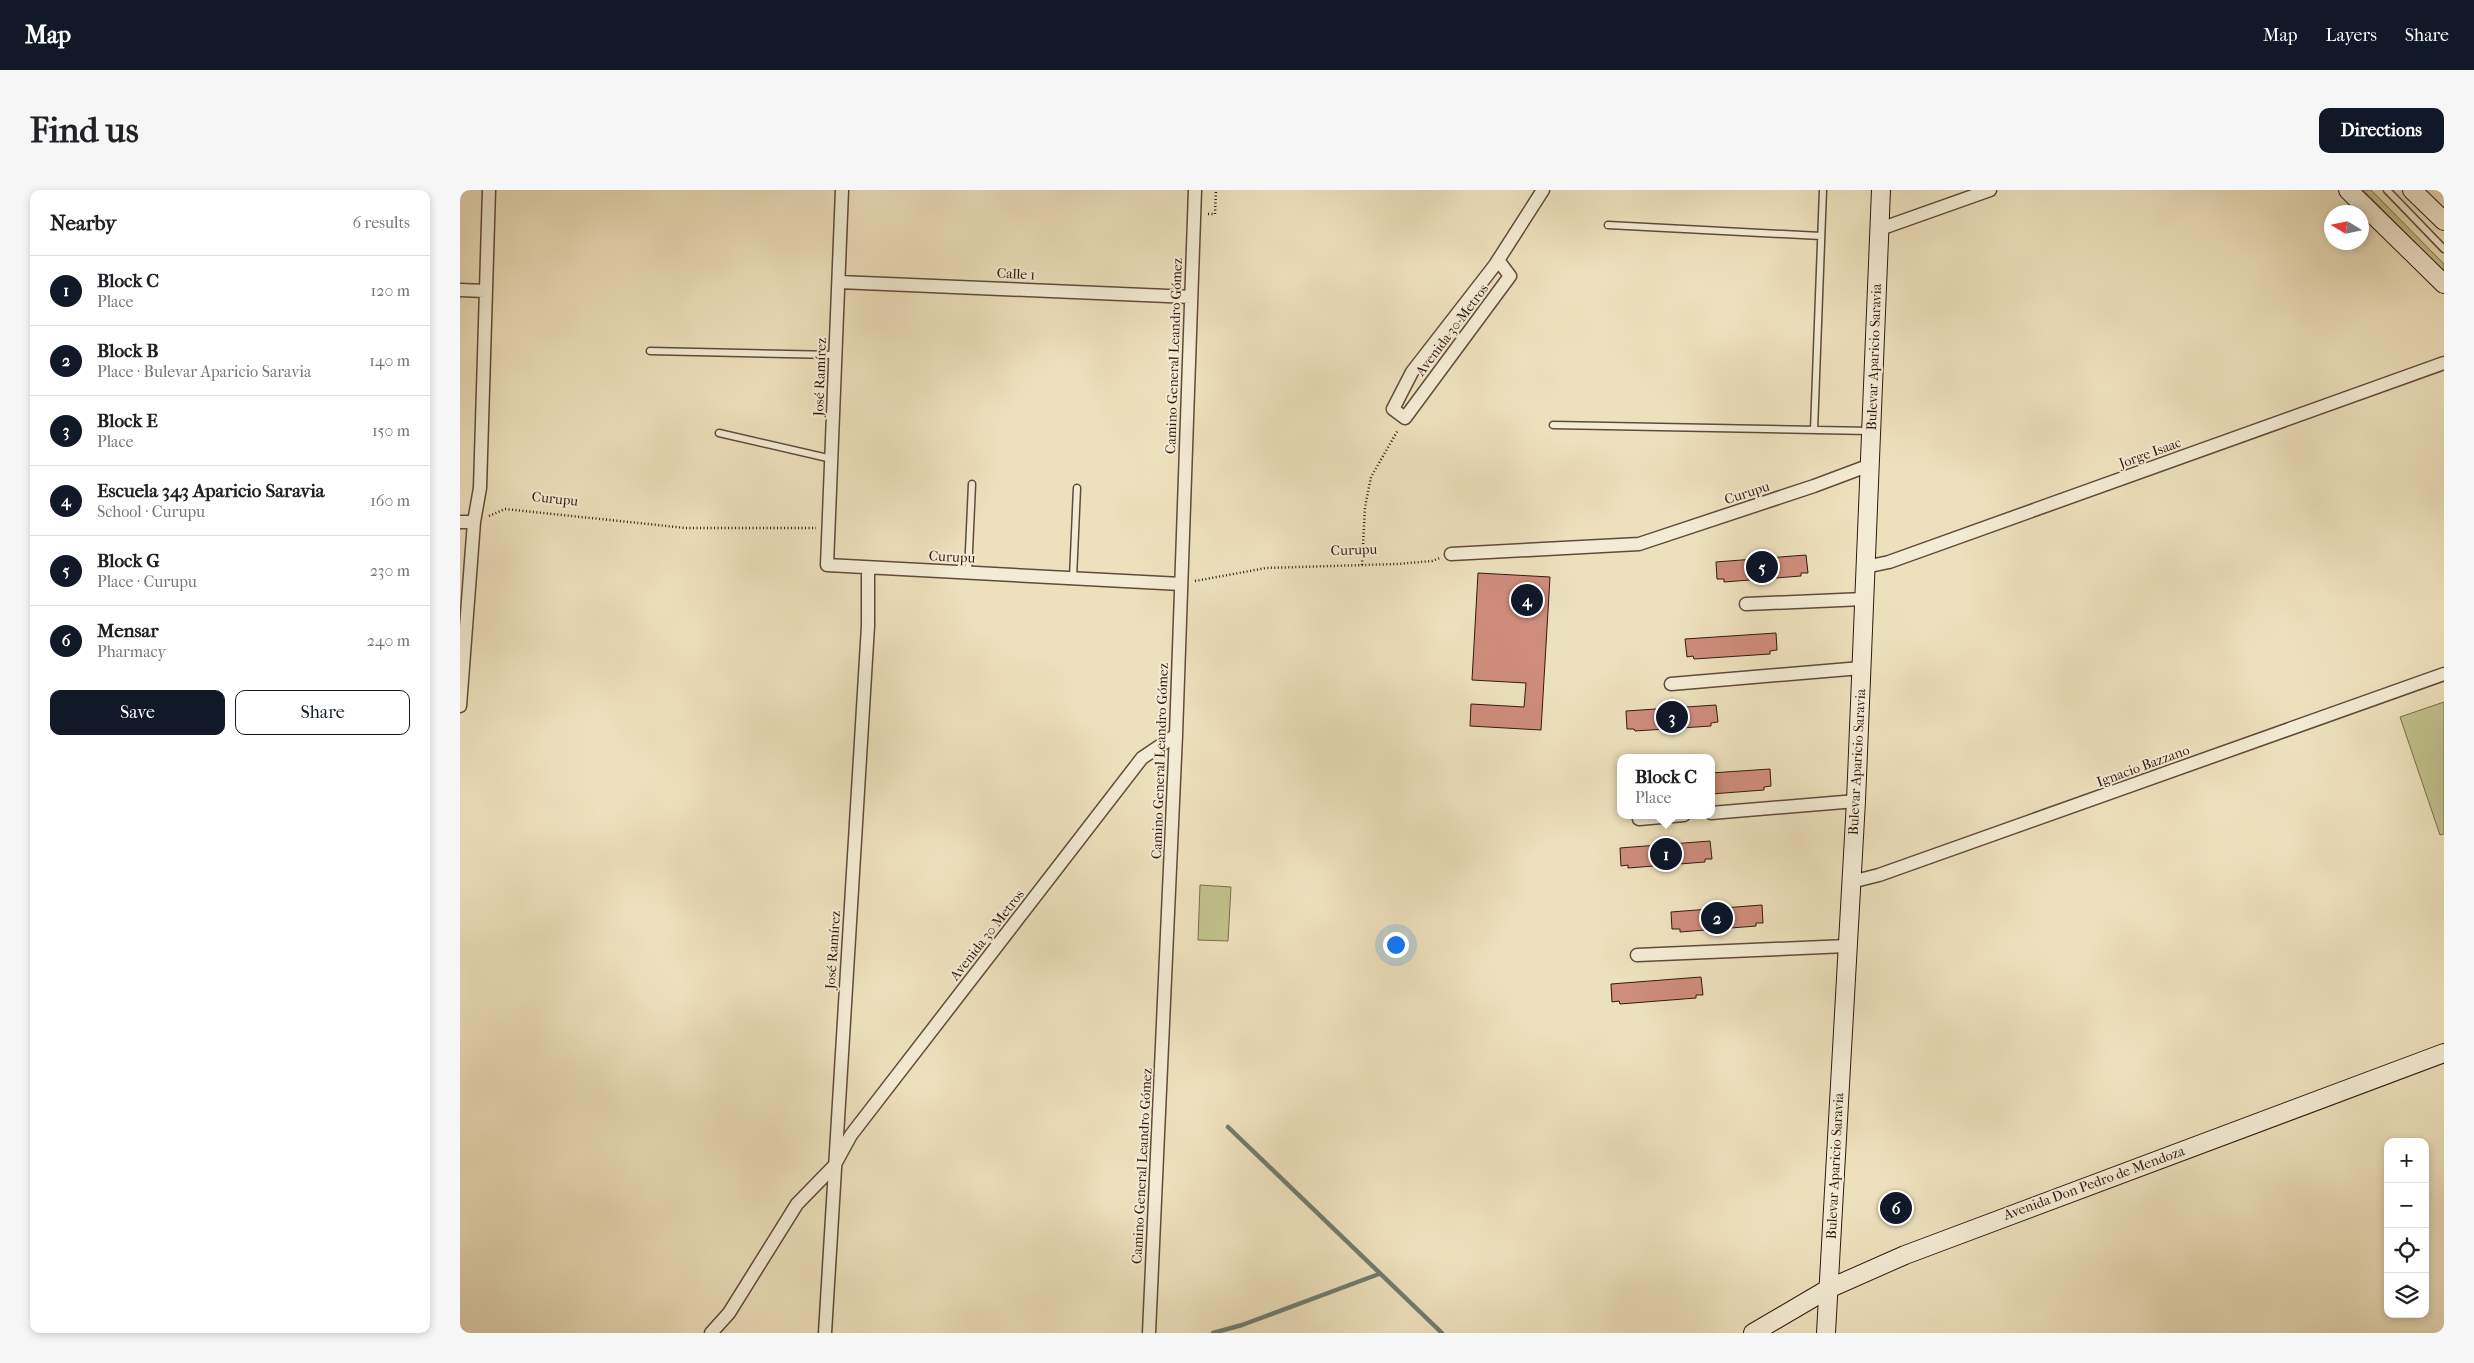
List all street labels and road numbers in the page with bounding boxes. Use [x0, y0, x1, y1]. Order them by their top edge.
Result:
street label: Camino General Leandro Gómez [1162, 258, 1186, 454]
street label: Calle 1 [996, 265, 1036, 283]
street label: Avenida 30 Metros [1411, 281, 1492, 380]
street label: Bulevar Aparicio Saravia [1863, 283, 1885, 431]
street label: José Ramírez [810, 337, 830, 418]
street label: Jorge Isaac [2116, 434, 2183, 472]
street label: Curupu [1722, 478, 1772, 508]
street label: Curupu [531, 488, 579, 510]
street label: Curupu [1330, 541, 1378, 559]
street label: Curupu [928, 547, 976, 567]
street label: Camino General Leandro Gómez [1148, 663, 1172, 859]
street label: Bulevar Aparicio Saravia [1845, 688, 1869, 836]
street label: Ignacio Bazzano [2094, 741, 2192, 791]
street label: Avenida 30 Metros [946, 886, 1028, 985]
street label: José Ramírez [822, 910, 844, 991]
street label: Camino General Leandro Gómez [1128, 1068, 1156, 1264]
street label: Bulevar Aparicio Saravia [1823, 1092, 1847, 1240]
street label: Avenida Don Pedro de Mendoza [2000, 1142, 2187, 1224]

